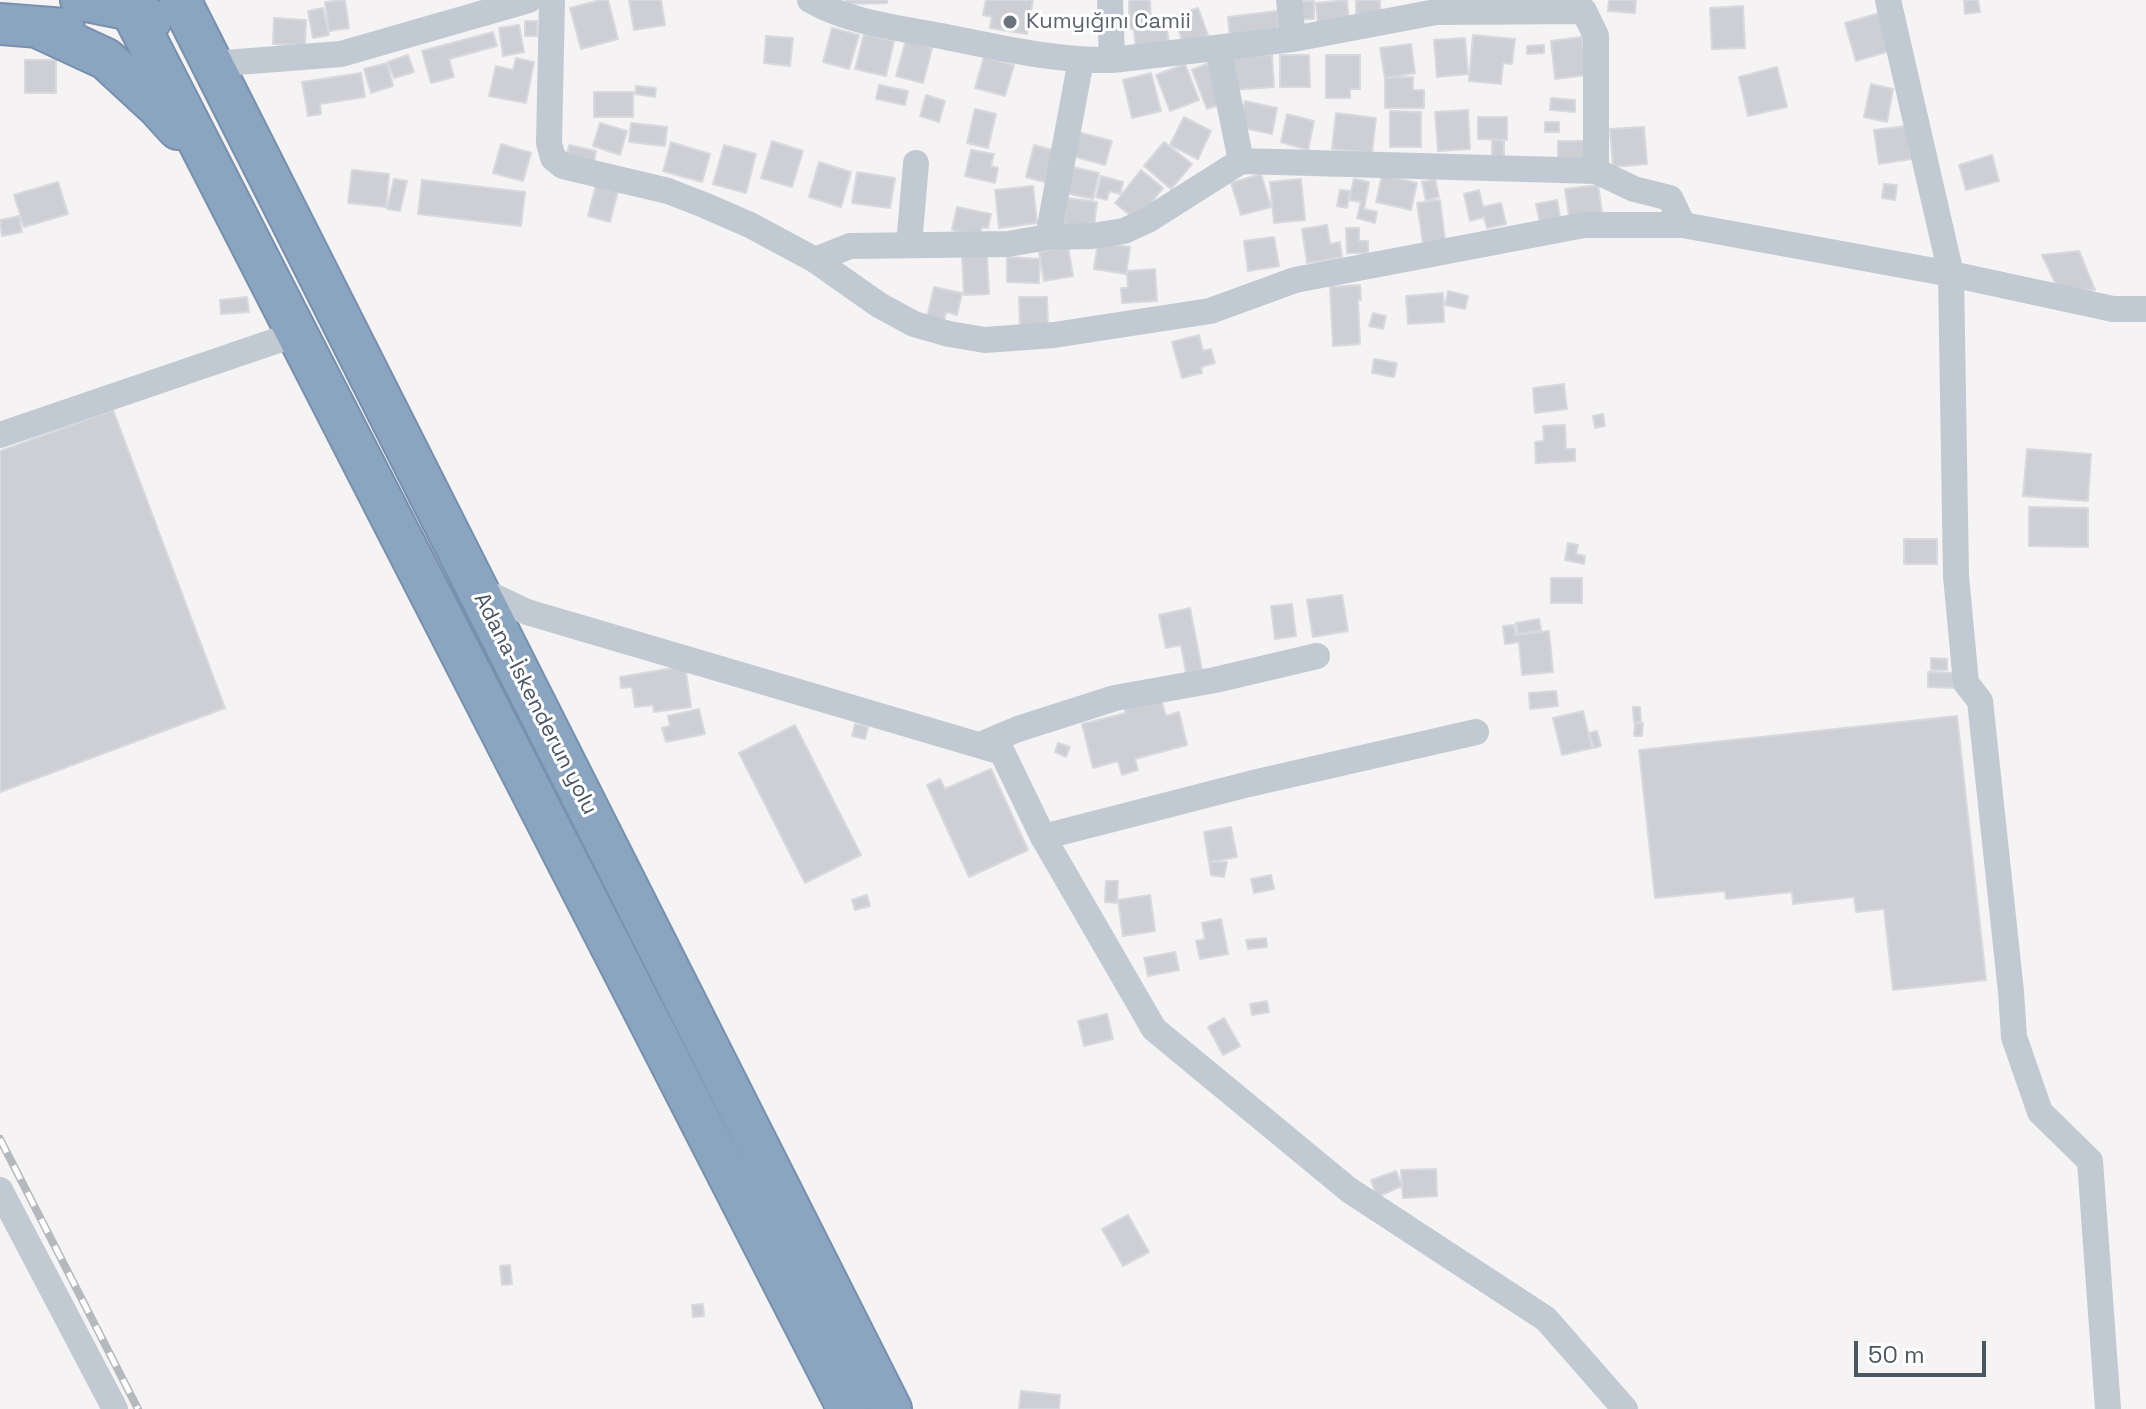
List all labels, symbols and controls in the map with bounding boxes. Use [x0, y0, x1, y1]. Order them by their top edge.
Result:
place label: Kumyığını Camii [1026, 9, 1191, 35]
marker: Kumyığını Camii [1001, 13, 1019, 31]
street label: Adana-İskenderun yolu [468, 589, 602, 819]
scale bar [1858, 1325, 1990, 1375]
text: 50 m [1868, 1339, 1925, 1370]

